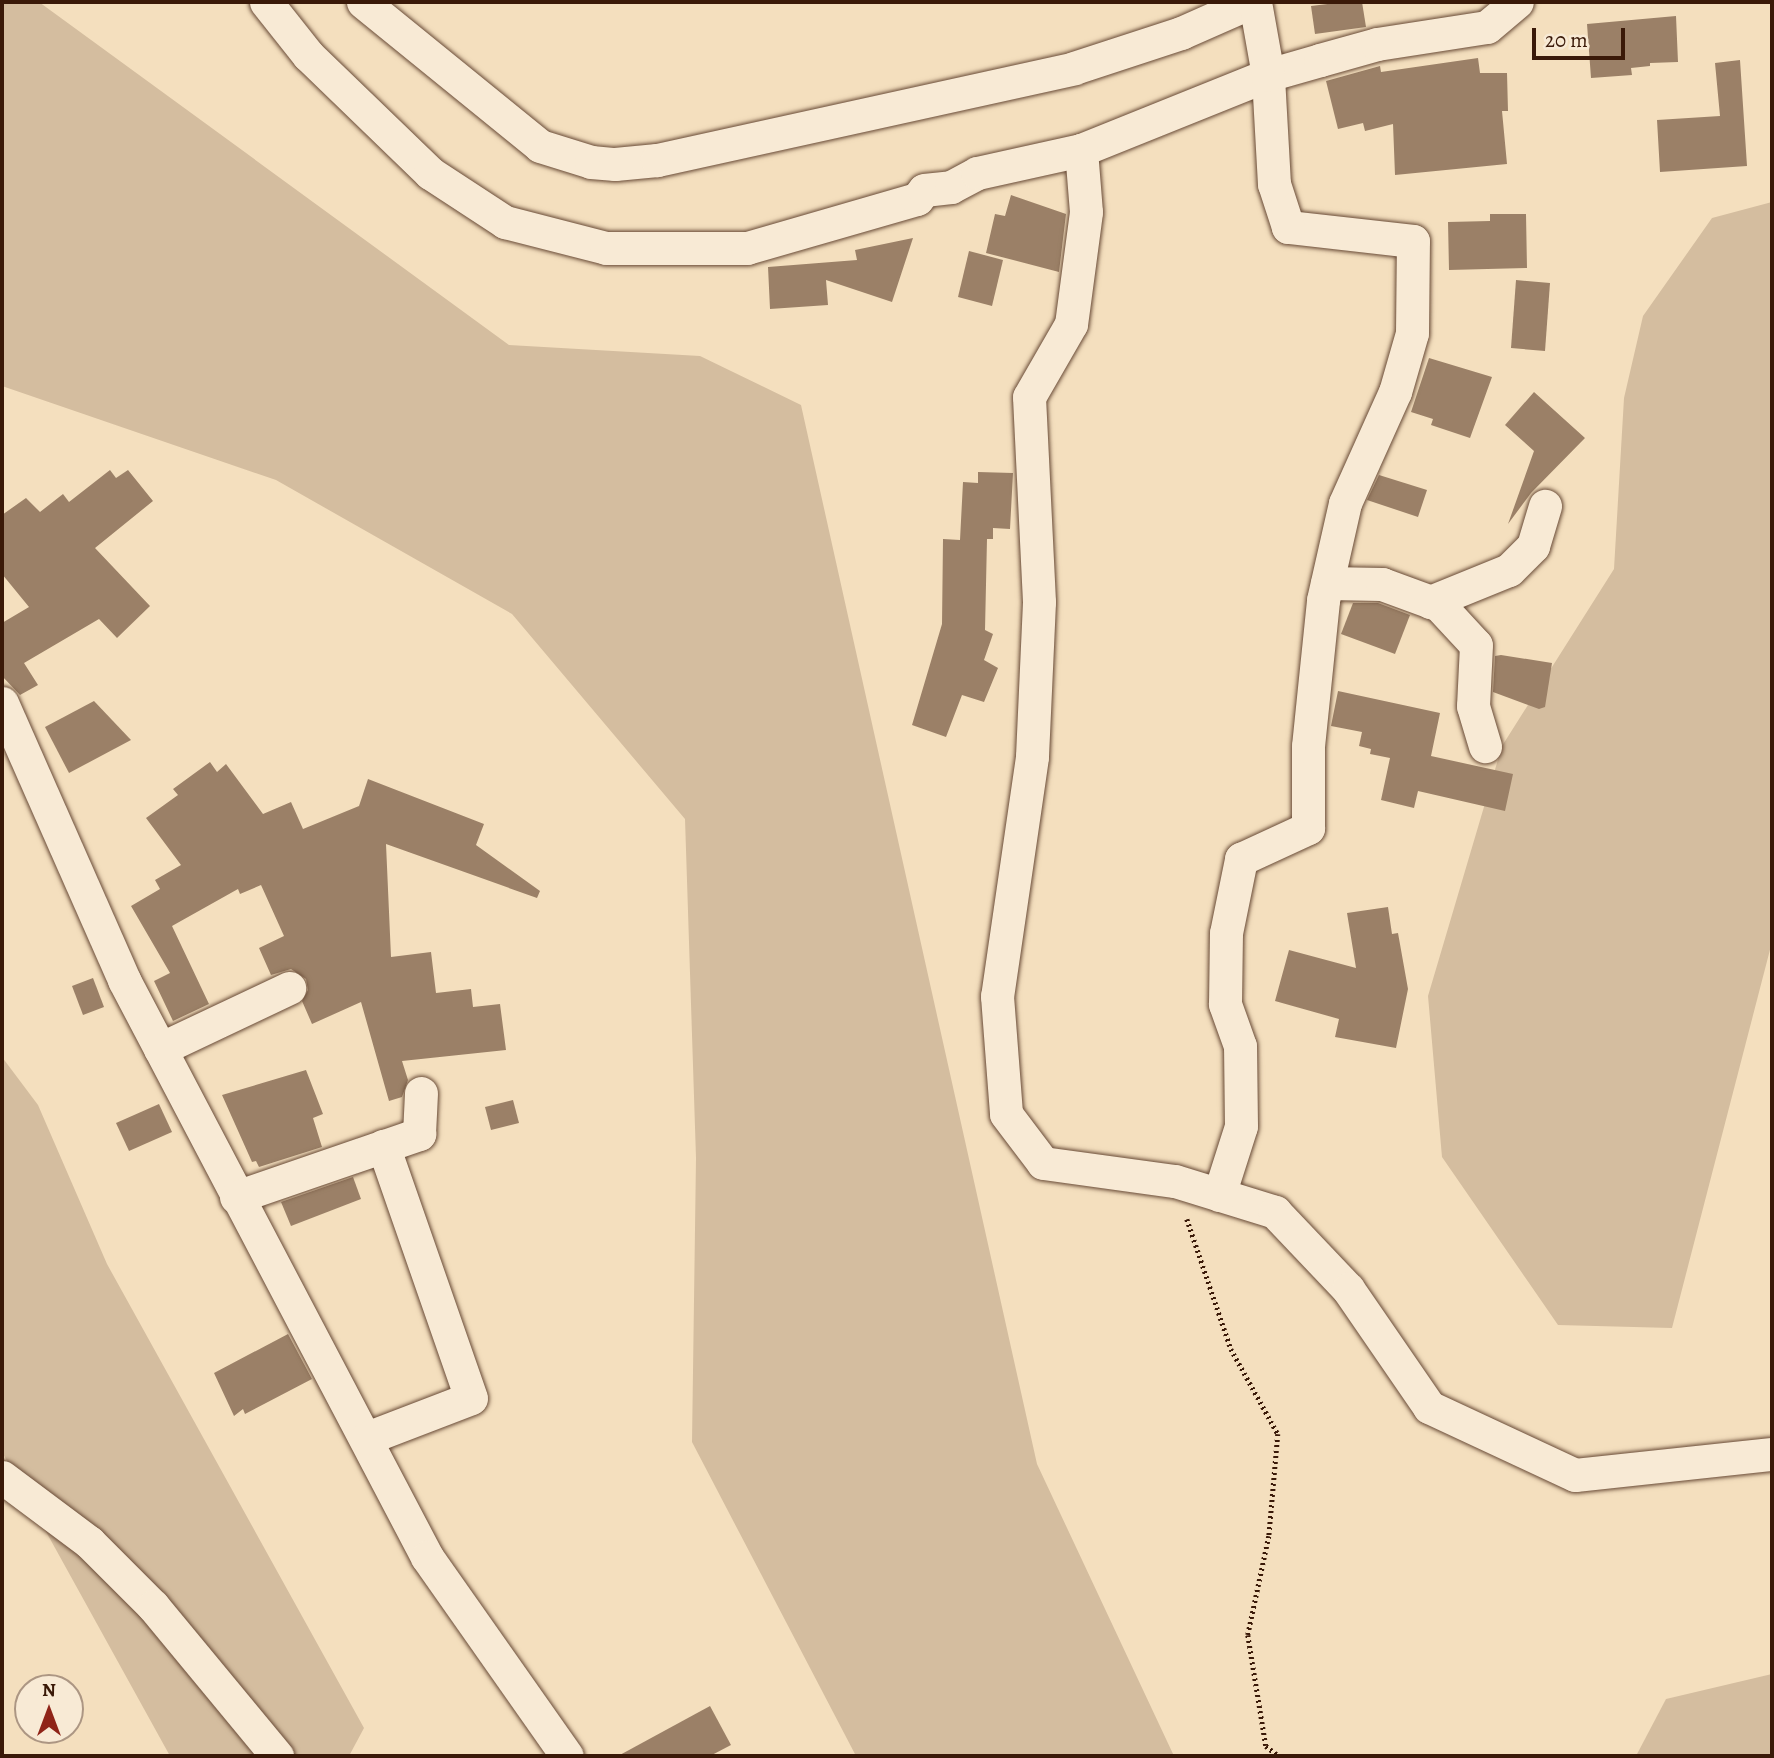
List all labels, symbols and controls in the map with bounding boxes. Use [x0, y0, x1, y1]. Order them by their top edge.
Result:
scale bar [1536, 14, 1629, 58]
text: 20 m [1545, 26, 1588, 54]
north arrow [14, 1674, 84, 1744]
text: N [42, 1677, 56, 1703]

